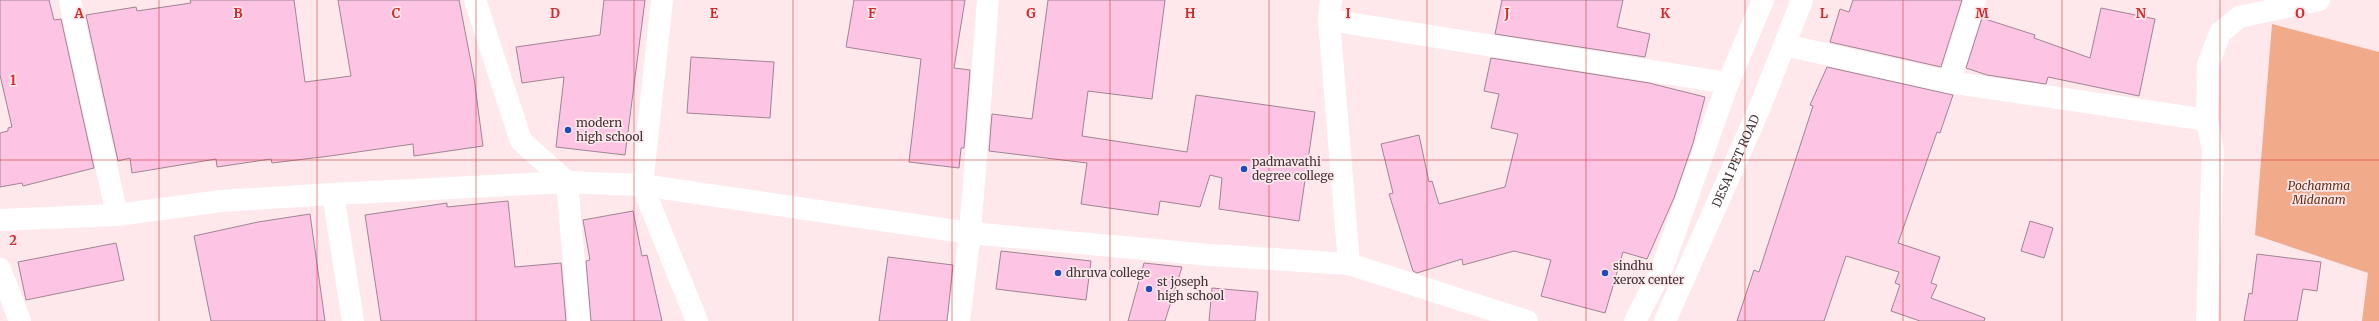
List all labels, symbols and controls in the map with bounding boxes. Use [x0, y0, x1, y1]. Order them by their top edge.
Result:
text: A [73, 5, 84, 22]
text: B [233, 5, 243, 22]
text: C [392, 5, 401, 22]
text: D [550, 5, 560, 22]
text: E [710, 5, 719, 22]
text: F [868, 5, 876, 22]
text: G [1026, 5, 1036, 22]
text: H [1185, 5, 1196, 22]
text: I [1345, 5, 1351, 22]
text: J [1503, 5, 1510, 22]
text: K [1660, 5, 1670, 22]
text: L [1820, 5, 1829, 22]
text: M [1975, 5, 1989, 22]
text: N [2136, 5, 2147, 22]
text: O [2295, 5, 2305, 22]
text: 1 [10, 72, 16, 89]
street label: DESAI PET ROAD [1708, 112, 1763, 209]
place label: modern high school [576, 115, 644, 144]
marker: modern high school [563, 125, 573, 135]
place label: padmavathi degree college [1252, 154, 1334, 183]
marker: padmavathi degree college [1239, 164, 1249, 174]
park label: Pochamma Midanam [2288, 178, 2350, 207]
text: 2 [9, 232, 17, 249]
place label: sindhu xerox center [1613, 258, 1685, 287]
place label: dhruva college [1066, 265, 1150, 280]
marker: dhruva college [1053, 268, 1063, 278]
marker: sindhu xerox center [1600, 268, 1610, 278]
place label: st joseph high school [1157, 274, 1225, 303]
marker: st joseph high school [1144, 284, 1154, 294]

